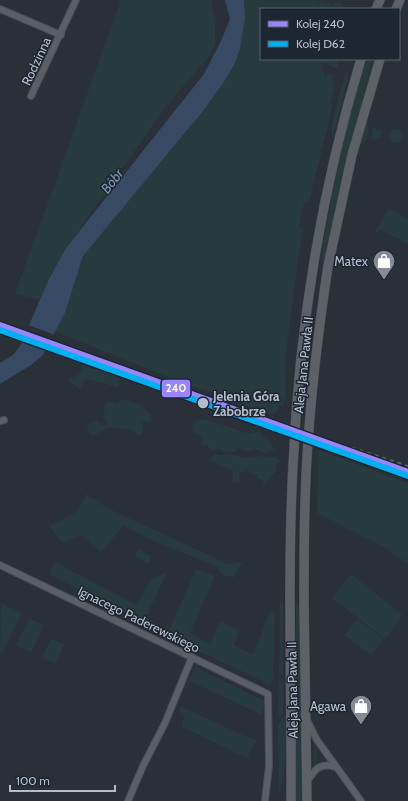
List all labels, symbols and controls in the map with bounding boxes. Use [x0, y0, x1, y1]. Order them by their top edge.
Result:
legend [260, 8, 400, 60]
text: Kolej 240 [296, 16, 345, 31]
street label: Rodzinna [18, 34, 54, 88]
text: Kolej D62 [296, 36, 345, 51]
water label: Bóbr [97, 164, 128, 197]
shop icon: Matex [371, 248, 397, 281]
place label: Matex [334, 253, 369, 269]
street label: Aleja Jana Pawła II [290, 316, 317, 414]
line badge: 240 [161, 379, 191, 398]
text: 240 [166, 381, 186, 395]
place label: Jelenia Góra Zabobrze [212, 388, 280, 419]
marker: Jelenia Góra Zabobrze [196, 396, 210, 410]
street label: Ignacego Paderewskiego [75, 582, 203, 656]
street label: Aleja Jana Pawła II [283, 641, 302, 739]
shop icon: Agawa [348, 693, 374, 726]
place label: Agawa [310, 698, 347, 714]
scale bar [10, 767, 115, 793]
text: 100 m [16, 773, 50, 788]

